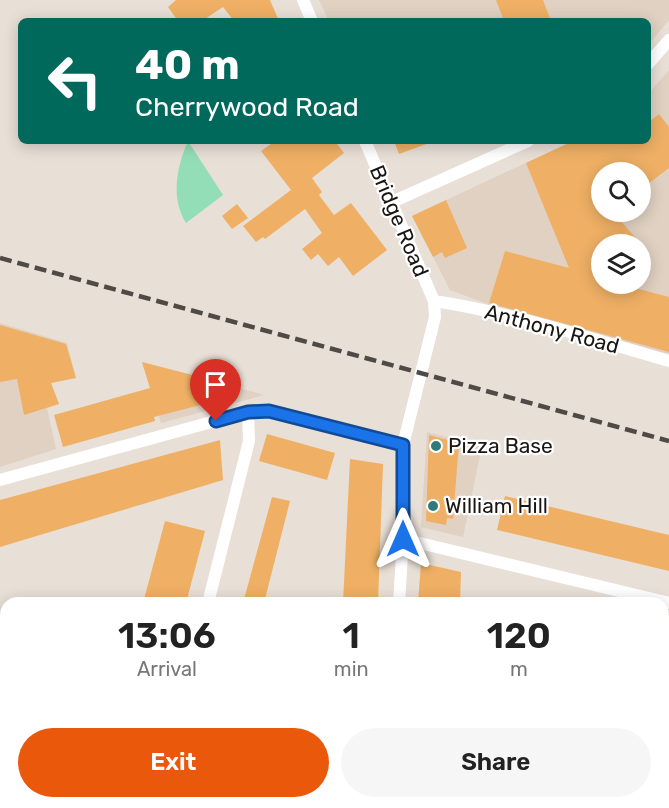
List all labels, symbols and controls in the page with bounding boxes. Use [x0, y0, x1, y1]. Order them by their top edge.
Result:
text: 40 m [135, 40, 240, 90]
icon: left [36, 42, 114, 120]
text: Cherrywood Road [135, 91, 359, 123]
street label: Bridge Road [365, 161, 434, 280]
map controls [591, 162, 651, 294]
button: search [591, 162, 651, 222]
button: layers [591, 234, 651, 294]
street label: Anthony Road [482, 299, 622, 358]
pin [190, 359, 241, 421]
icon: arrive [199, 368, 232, 401]
place label: Pizza Base [448, 433, 553, 458]
marker: Pizza Base [429, 439, 443, 453]
place label: William Hill [445, 493, 548, 518]
marker: William Hill [426, 499, 440, 513]
position arrow [371, 507, 435, 571]
text: 13:06 [118, 614, 216, 657]
text: 1 [343, 614, 360, 657]
text: 120 [487, 614, 551, 657]
text: Arrival [137, 657, 197, 681]
text: min [334, 657, 369, 681]
text: m [510, 657, 528, 681]
button: Exit [18, 728, 329, 797]
button: Share [341, 728, 651, 797]

